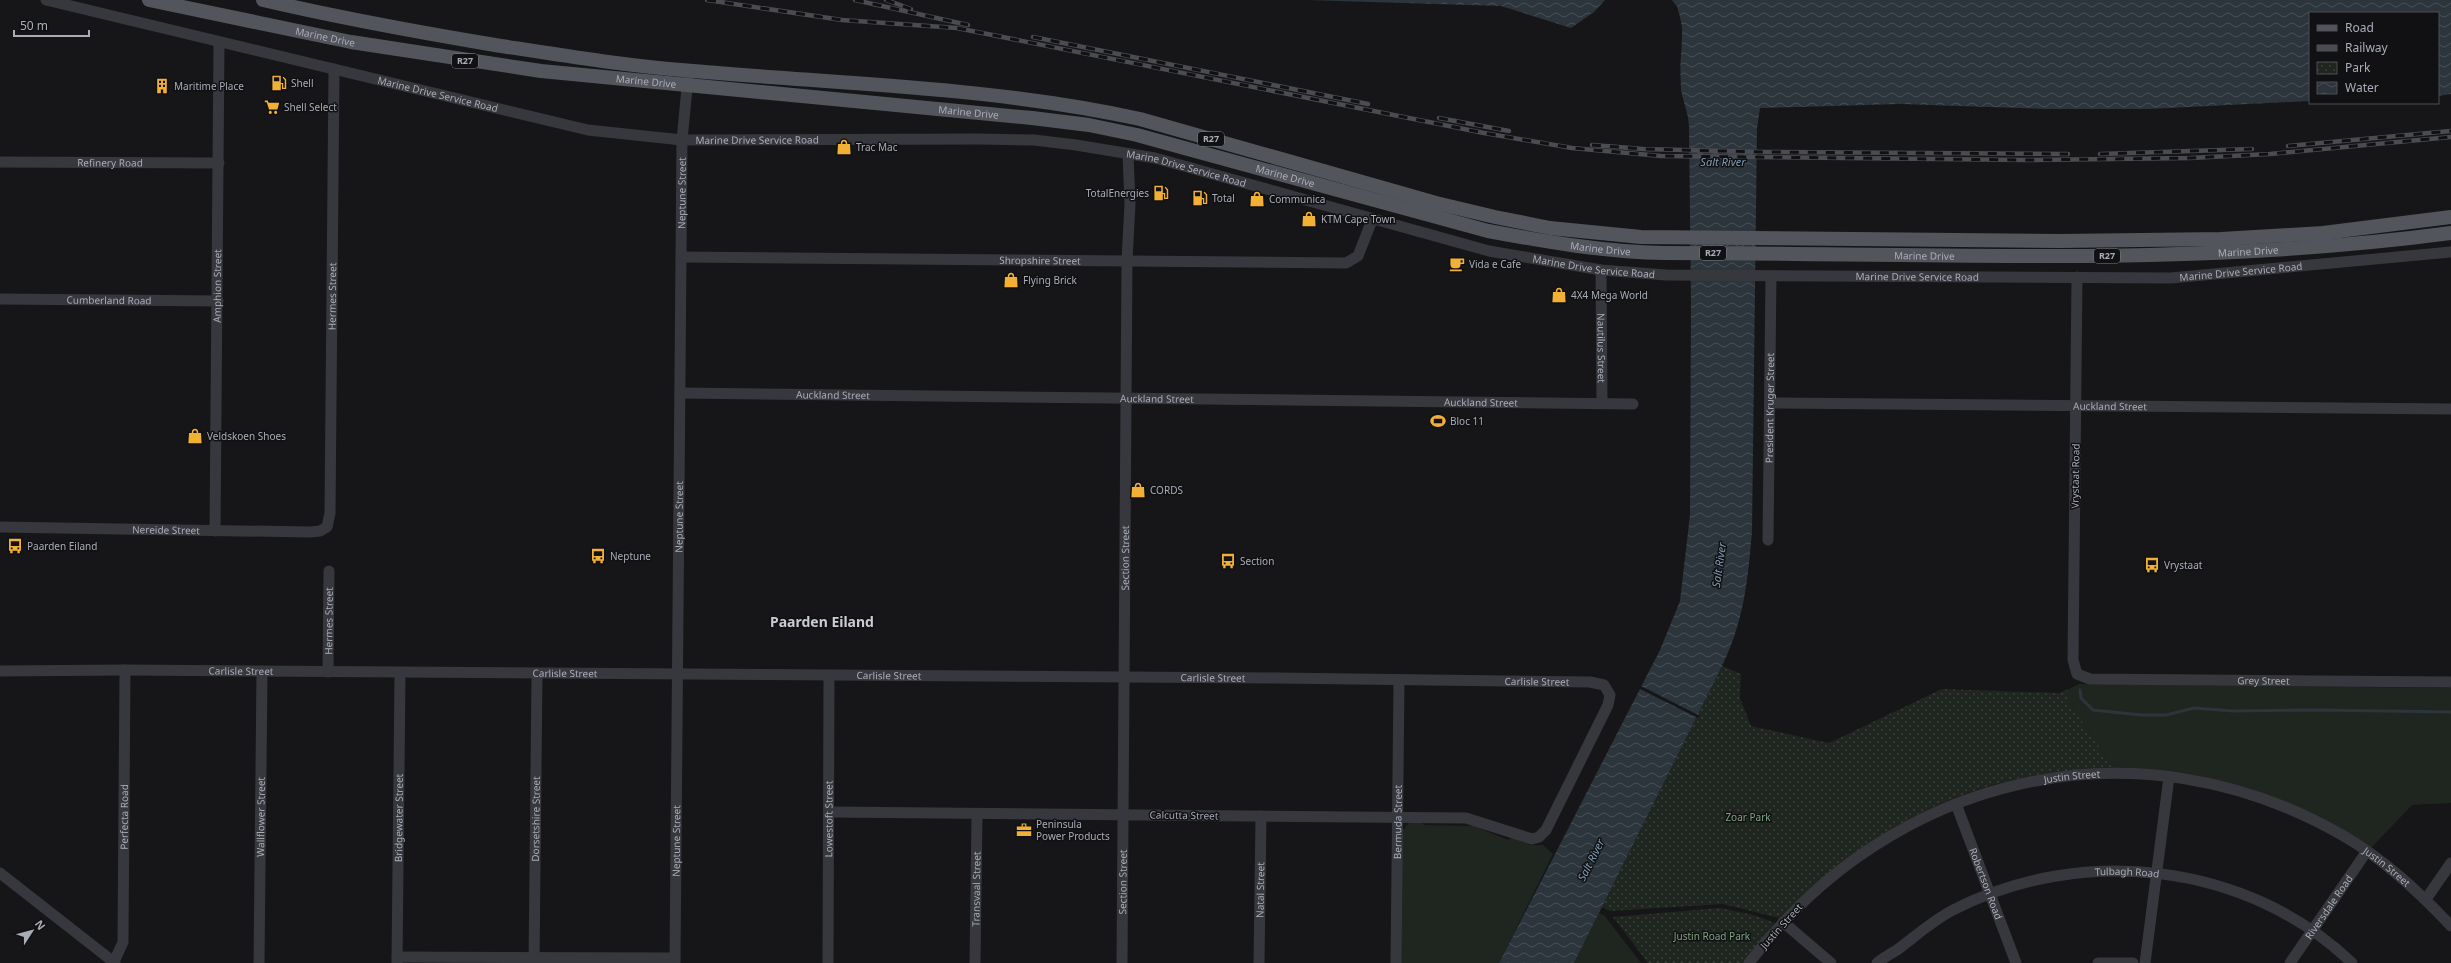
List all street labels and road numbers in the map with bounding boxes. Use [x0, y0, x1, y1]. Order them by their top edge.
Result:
street label: Marine Drive [294, 24, 356, 50]
road number: R27 [452, 54, 478, 68]
street label: Marine Drive [615, 71, 677, 91]
street label: Marine Drive Service Road [376, 73, 500, 115]
street label: Marine Drive [938, 102, 1000, 122]
road number: R27 [1198, 132, 1224, 146]
street label: Marine Drive Service Road [695, 133, 819, 147]
street label: Marine Drive Service Road [1125, 146, 1248, 190]
street label: Refinery Road [77, 155, 143, 170]
street label: Neptune Street [674, 157, 689, 229]
street label: Marine Drive [1254, 161, 1317, 190]
street label: Marine Drive [1569, 238, 1632, 259]
street label: Marine Drive [2218, 243, 2279, 260]
road number: R27 [1700, 246, 1726, 260]
street label: Marine Drive [1894, 248, 1955, 263]
street label: Amphion Street [210, 249, 224, 323]
road number: R27 [2094, 249, 2120, 263]
street label: Marine Drive Service Road [1532, 252, 1655, 281]
street label: Shropshire Street [999, 253, 1081, 268]
street label: Marine Drive Service Road [2179, 259, 2303, 284]
street label: Hermes Street [325, 262, 339, 330]
street label: Marine Drive Service Road [1855, 269, 1979, 284]
street label: Cumberland Road [66, 293, 152, 307]
street label: Nautilus Street [1594, 313, 1609, 383]
street label: President Kruger Street [1762, 352, 1777, 463]
street label: Auckland Street [796, 387, 870, 402]
street label: Auckland Street [1120, 391, 1194, 406]
street label: Auckland Street [1444, 395, 1518, 410]
street label: Auckland Street [2073, 399, 2147, 413]
street label: Vrystaat Road [2067, 443, 2083, 509]
street label: Neptune Street [671, 481, 686, 553]
street label: Nereide Street [132, 522, 200, 537]
street label: Section Street [1118, 525, 1132, 591]
street label: Hermes Street [321, 587, 336, 655]
street label: Carlisle Street [209, 664, 274, 678]
street label: Carlisle Street [532, 666, 598, 680]
street label: Carlisle Street [856, 668, 922, 683]
street label: Carlisle Street [1180, 670, 1246, 685]
street label: Grey Street [2237, 673, 2290, 688]
street label: Carlisle Street [1504, 674, 1570, 689]
street label: Justin Street [2042, 767, 2101, 786]
street label: Bridgewater Street [391, 773, 406, 862]
street label: Dorsetshire Street [528, 776, 543, 862]
street label: Wallflower Street [253, 777, 268, 857]
street label: Lowestoft Street [821, 780, 836, 857]
street label: Perfecta Road [117, 784, 131, 850]
street label: Bermuda Street [1390, 784, 1405, 859]
street label: Neptune Street [669, 805, 683, 877]
street label: Calcutta Street [1149, 807, 1219, 823]
street label: Justin Street [2360, 843, 2414, 890]
street label: Robertson Road [1966, 846, 2006, 921]
street label: Section Street [1115, 849, 1130, 915]
street label: Transvaal Street [968, 851, 984, 927]
street label: Natal Street [1253, 862, 1267, 918]
street label: Tulbagh Road [2094, 864, 2160, 881]
street label: Riversdale Road [2301, 872, 2356, 942]
street label: Justin Street [1756, 900, 1805, 952]

